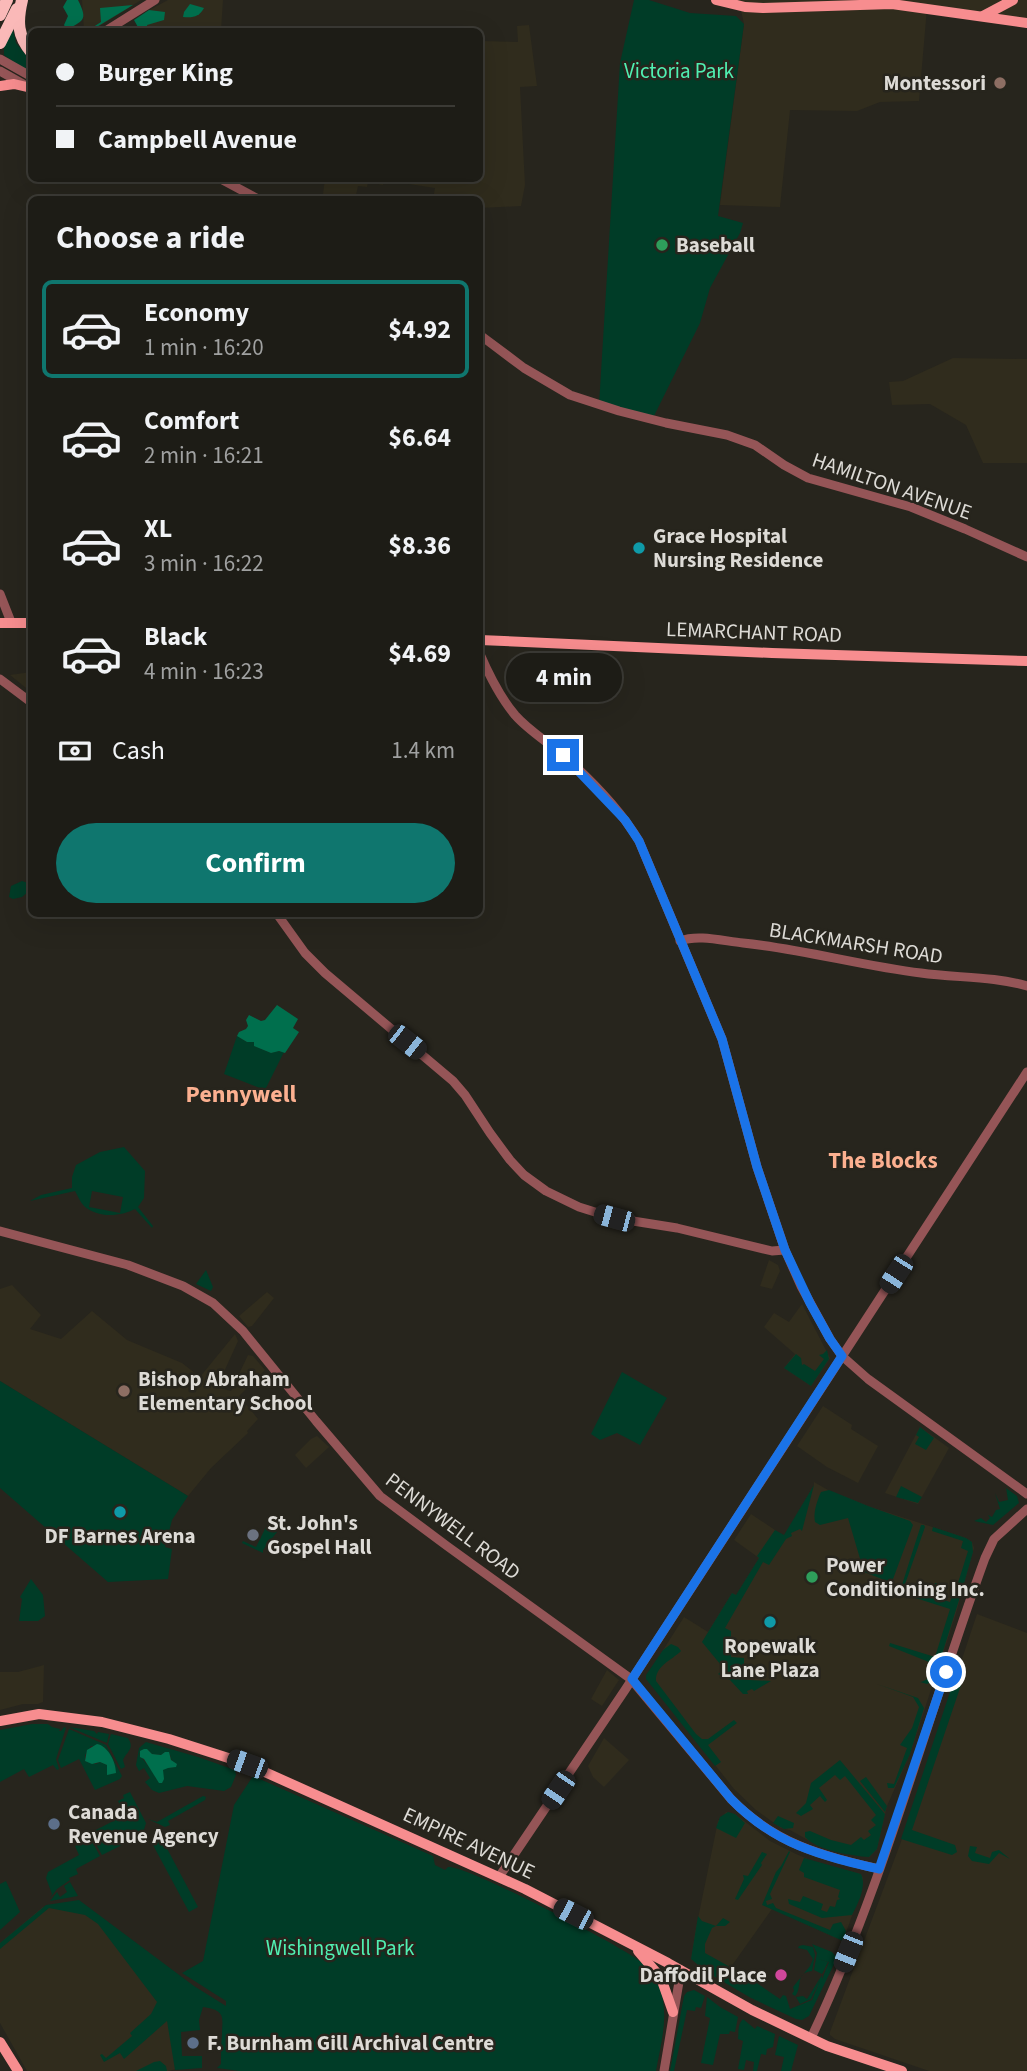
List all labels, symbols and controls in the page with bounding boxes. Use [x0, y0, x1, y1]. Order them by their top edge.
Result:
text: Burger King [98, 54, 233, 91]
park label: Victoria Park [624, 56, 735, 86]
place label: Montessori [883, 68, 986, 98]
marker: Montessori [992, 75, 1008, 91]
text: Campbell Avenue [98, 121, 297, 158]
text: Choose a ride [56, 215, 245, 261]
place label: Baseball [676, 230, 755, 260]
marker: Baseball [654, 237, 670, 253]
text: Economy [144, 294, 249, 331]
icon: car [60, 298, 123, 361]
text: $4.92 [388, 311, 451, 348]
text: 1 min · 16:20 [144, 331, 264, 364]
text: Comfort [144, 402, 239, 439]
icon: car [60, 406, 123, 469]
text: $6.64 [388, 419, 451, 456]
text: 2 min · 16:21 [144, 439, 264, 472]
street label: HAMILTON AVENUE [808, 445, 976, 527]
text: XL [144, 510, 172, 547]
icon: car [60, 514, 123, 577]
place label: Grace Hospital Nursing Residence [653, 521, 823, 575]
text: $8.36 [388, 527, 451, 564]
marker: Grace Hospital Nursing Residence [631, 540, 647, 556]
text: 3 min · 16:22 [144, 547, 264, 580]
street label: LEMARCHANT ROAD [666, 614, 842, 650]
text: Black [144, 618, 207, 655]
icon: car [60, 622, 123, 685]
text: $4.69 [388, 635, 451, 672]
callout: 4 min [505, 654, 621, 702]
text: 4 min · 16:23 [144, 655, 264, 688]
text: 4 min [536, 661, 592, 694]
icon: cash [56, 732, 94, 770]
text: Cash [112, 732, 165, 769]
text: 1.4 km [391, 734, 455, 767]
route end [547, 739, 579, 771]
button: Confirm [56, 823, 455, 903]
street label: BLACKMARSH ROAD [767, 914, 945, 972]
car [384, 1021, 431, 1063]
district label: Pennywell [186, 1077, 297, 1112]
district label: The Blocks [828, 1144, 938, 1177]
car [591, 1202, 638, 1234]
car [876, 1251, 917, 1297]
place label: Bishop Abraham Elementary School [138, 1364, 312, 1418]
marker: Bishop Abraham Elementary School [116, 1383, 132, 1399]
street label: PENNYWELL ROAD [379, 1465, 527, 1587]
marker: DF Barnes Arena [112, 1504, 128, 1520]
place label: St. John's Gospel Hall [267, 1508, 372, 1562]
place label: DF Barnes Arena [44, 1521, 196, 1551]
marker: St. John's Gospel Hall [245, 1527, 261, 1543]
place label: Power Conditioning Inc. [826, 1550, 985, 1604]
marker: Power Conditioning Inc. [804, 1569, 820, 1585]
marker: Ropewalk Lane Plaza [762, 1614, 778, 1630]
place label: Ropewalk Lane Plaza [720, 1631, 820, 1685]
route start [930, 1656, 962, 1688]
car [224, 1747, 271, 1781]
car [538, 1767, 579, 1813]
place label: Canada Revenue Agency [68, 1797, 219, 1851]
street label: EMPIRE AVENUE [398, 1799, 540, 1887]
marker: Canada Revenue Agency [46, 1816, 62, 1832]
car [550, 1895, 597, 1933]
car [831, 1929, 866, 1975]
park label: Wishingwell Park [266, 1933, 415, 1963]
place label: Daffodil Place [640, 1960, 767, 1990]
marker: Daffodil Place [773, 1967, 789, 1983]
place label: F. Burnham Gill Archival Centre [207, 2028, 494, 2058]
marker: F. Burnham Gill Archival Centre [185, 2035, 201, 2051]

